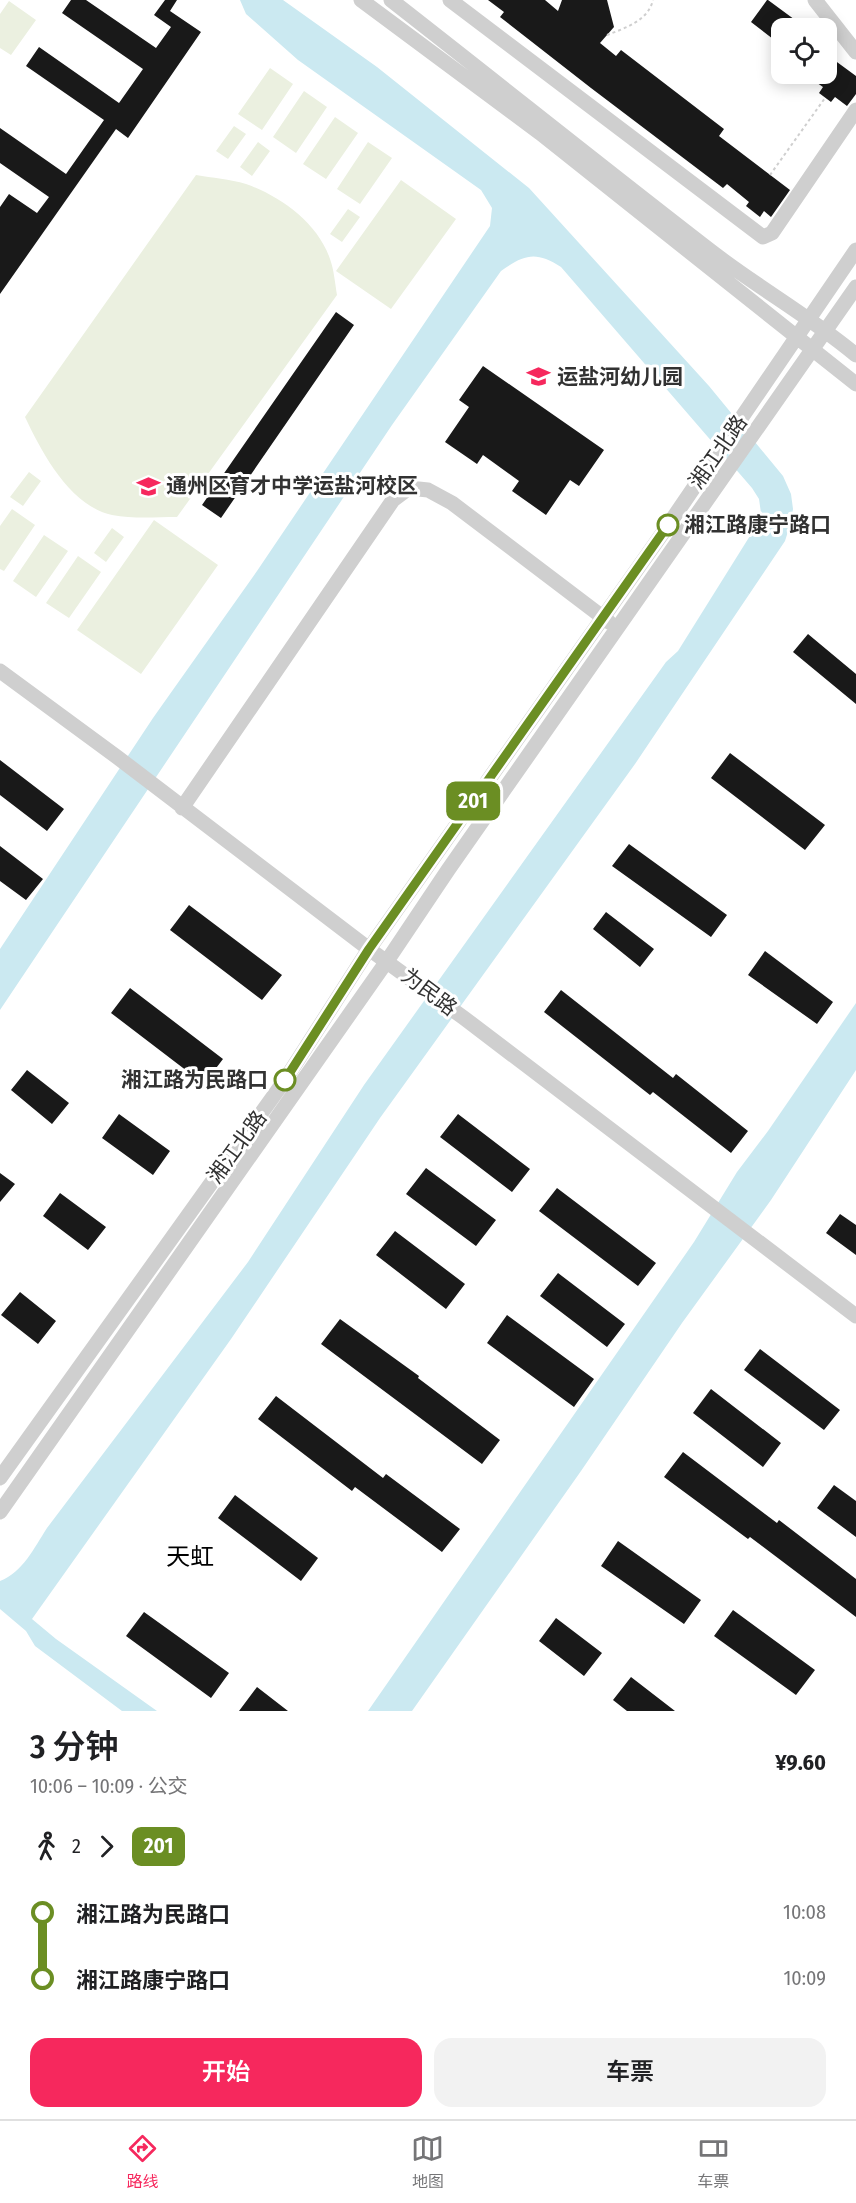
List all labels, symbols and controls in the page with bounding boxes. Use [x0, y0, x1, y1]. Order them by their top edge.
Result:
map controls [771, 18, 837, 84]
button: locate [771, 18, 837, 84]
school or university icon: 运盐河幼儿园 [526, 364, 552, 390]
place label: 运盐河幼儿园 [557, 364, 683, 390]
street label: 湘江北路 [683, 410, 753, 494]
school or university icon: 通州区育才中学运盐河校区 [135, 473, 161, 499]
place label: 通州区育才中学运盐河校区 [166, 473, 418, 499]
place label: 湘江路康宁路口 [684, 512, 831, 538]
marker: 湘江路康宁路口 [657, 514, 679, 536]
line badge: 201 [438, 782, 508, 820]
text: 201 [458, 788, 488, 814]
street label: 为民路 [396, 963, 462, 1021]
place label: 湘江路为民路口 [121, 1067, 268, 1093]
marker: 湘江路为民路口 [274, 1069, 296, 1091]
street label: 湘江北路 [202, 1105, 272, 1189]
district label: 天虹 [166, 1543, 214, 1571]
text: 3 分钟 [30, 1727, 119, 1767]
text: ¥9.60 [775, 1749, 826, 1776]
text: 10:06 – 10:09 · 公交 [30, 1774, 188, 1798]
icon: walk [30, 1830, 63, 1863]
icon: forward [90, 1830, 123, 1863]
text: 201 [144, 1833, 173, 1859]
text: 2 [72, 1834, 81, 1858]
text: 10:08 [783, 1900, 826, 1924]
text: 湘江路为民路口 [76, 1901, 230, 1928]
text: 10:09 [784, 1966, 826, 1990]
text: 湘江路康宁路口 [76, 1967, 230, 1994]
button: 开始 [30, 2038, 422, 2107]
button: 车票 [434, 2038, 826, 2107]
tab: 路线 [126, 2132, 159, 2192]
tab: 地图 [411, 2132, 444, 2192]
tab: 车票 [697, 2132, 730, 2192]

